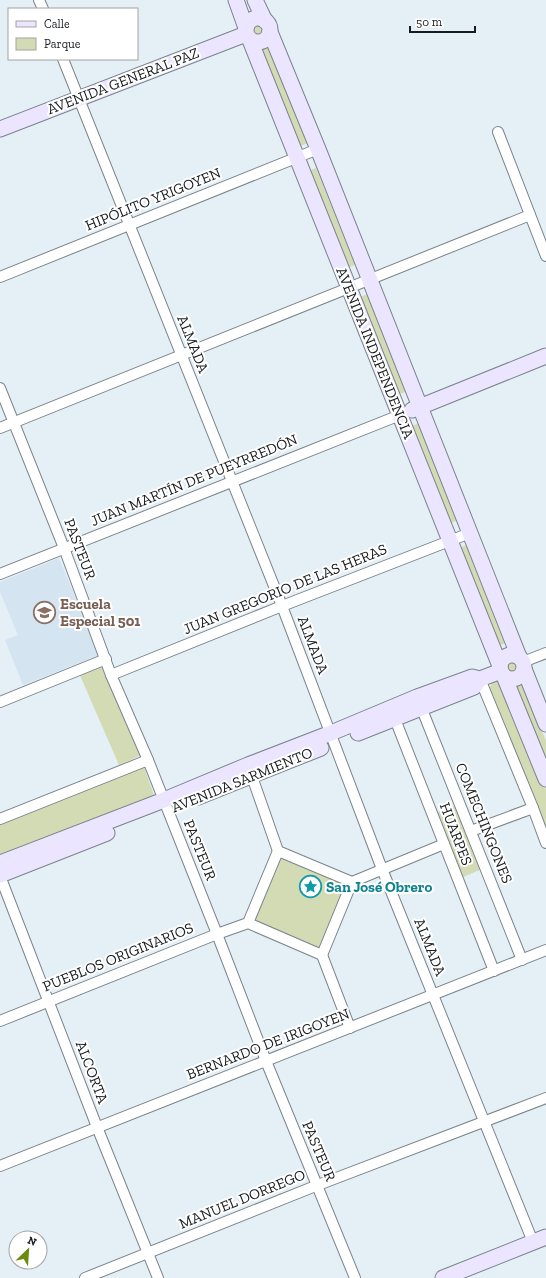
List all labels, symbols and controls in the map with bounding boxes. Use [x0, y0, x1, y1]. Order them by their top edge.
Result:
legend [8, 8, 138, 60]
scale bar [410, 8, 475, 34]
text: 50 m [416, 15, 443, 29]
text: Calle [44, 17, 70, 31]
text: Parque [44, 37, 81, 51]
street label: AVENIDA GENERAL PAZ [44, 44, 202, 118]
street label: HIPÓLITO YRIGOYEN [83, 164, 223, 234]
street label: AVENIDA INDEPENDENCIA [332, 264, 418, 442]
street label: ALMADA [173, 312, 213, 376]
street label: JUAN MARTÍN DE PUEYRREDÓN [88, 430, 300, 530]
street label: PASTEUR [60, 516, 100, 583]
street label: JUAN GREGORIO DE LAS HERAS [181, 540, 389, 638]
place label: Escuela Especial 501 [60, 595, 140, 630]
school or university icon: Escuela Especial 501 [32, 600, 58, 626]
street label: ALMADA [294, 613, 332, 677]
street label: AVENIDA SARMIENTO [169, 743, 315, 817]
street label: COMECHINGONES [452, 760, 516, 886]
street label: HUARPES [436, 800, 476, 868]
street label: PASTEUR [180, 817, 221, 884]
place icon: San José Obrero [297, 874, 323, 900]
place label: San José Obrero [326, 878, 432, 896]
street label: ALMADA [410, 915, 450, 979]
street label: PUEBLOS ORIGINARIOS [40, 919, 196, 995]
street label: BERNARDO DE IRIGOYEN [184, 1005, 352, 1083]
street label: ALCORTA [72, 1038, 112, 1106]
street label: PASTEUR [298, 1118, 340, 1185]
street label: MANUEL DORREGO [176, 1165, 308, 1233]
north arrow [8, 1230, 48, 1270]
text: N [25, 1234, 39, 1249]

